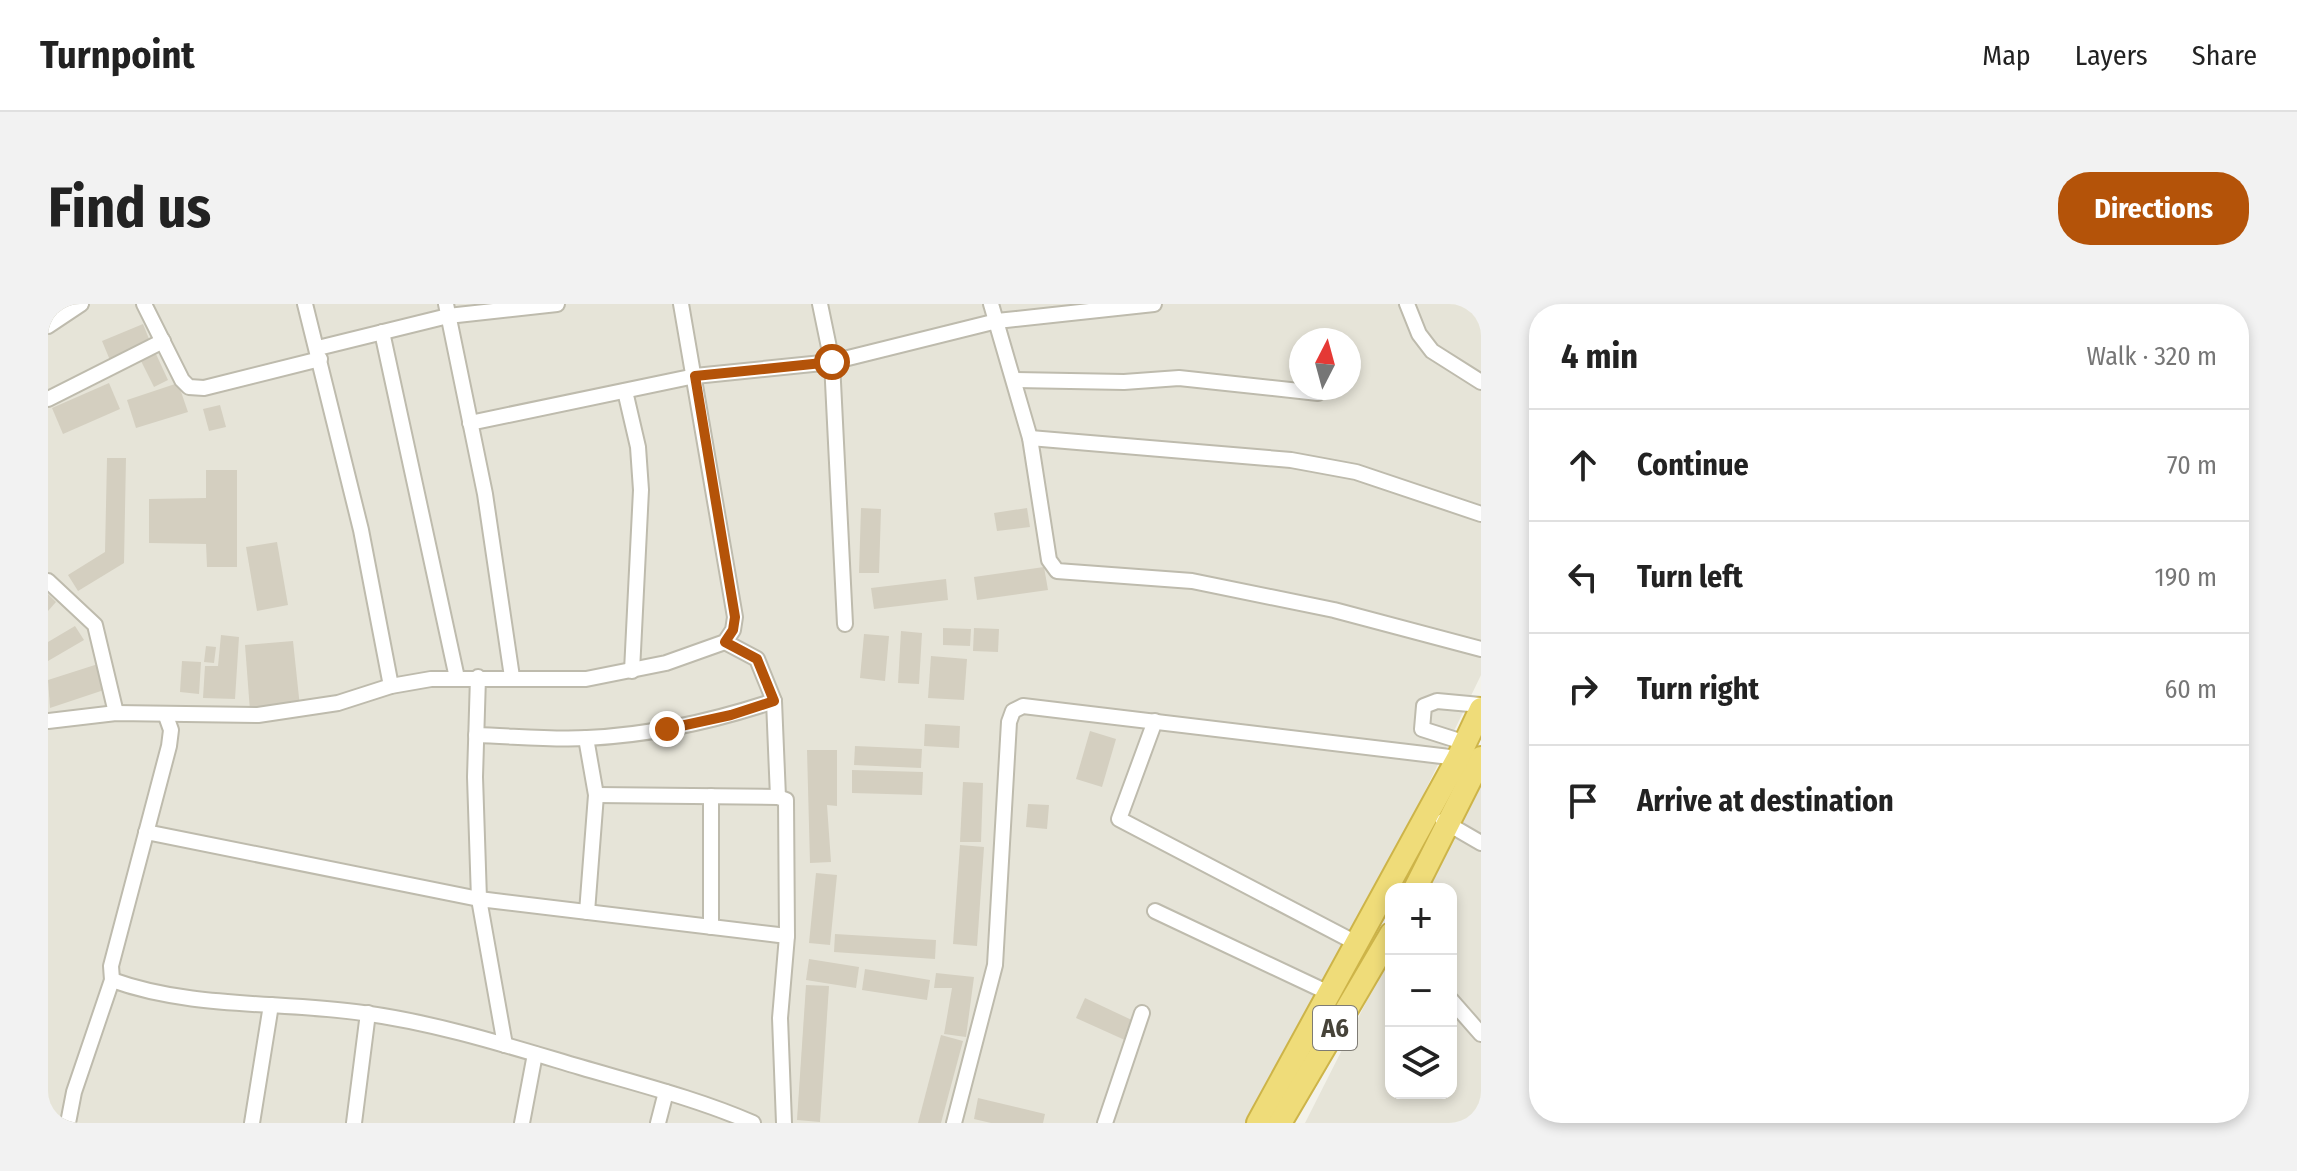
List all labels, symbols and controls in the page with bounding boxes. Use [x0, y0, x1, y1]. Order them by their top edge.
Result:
text: Turnpoint [40, 32, 195, 78]
text: Map [1982, 39, 2031, 72]
text: Layers [2075, 39, 2148, 72]
text: Share [2192, 39, 2257, 72]
button: Directions [2058, 172, 2249, 245]
text: Find us [48, 175, 211, 242]
north arrow [1289, 328, 1361, 400]
text: 4 min [1561, 336, 1638, 377]
text: Walk · 320 m [2086, 341, 2217, 372]
route start [814, 344, 850, 380]
icon: ahead [1561, 443, 1605, 487]
text: Continue [1637, 447, 1749, 483]
text: 70 m [2167, 450, 2217, 481]
icon: left [1561, 555, 1605, 599]
text: Turn left [1637, 559, 1743, 595]
text: 190 m [2155, 562, 2217, 593]
icon: right [1561, 667, 1605, 711]
text: Turn right [1637, 671, 1759, 707]
text: 60 m [2164, 674, 2217, 705]
route end [649, 711, 685, 747]
icon: arrive [1561, 779, 1605, 823]
text: Arrive at destination [1637, 783, 1894, 819]
map controls [1385, 883, 1457, 1099]
button: + [1385, 883, 1457, 955]
button: − [1385, 955, 1457, 1027]
road number: A6 [1313, 1006, 1357, 1050]
button: layers [1385, 1027, 1457, 1099]

